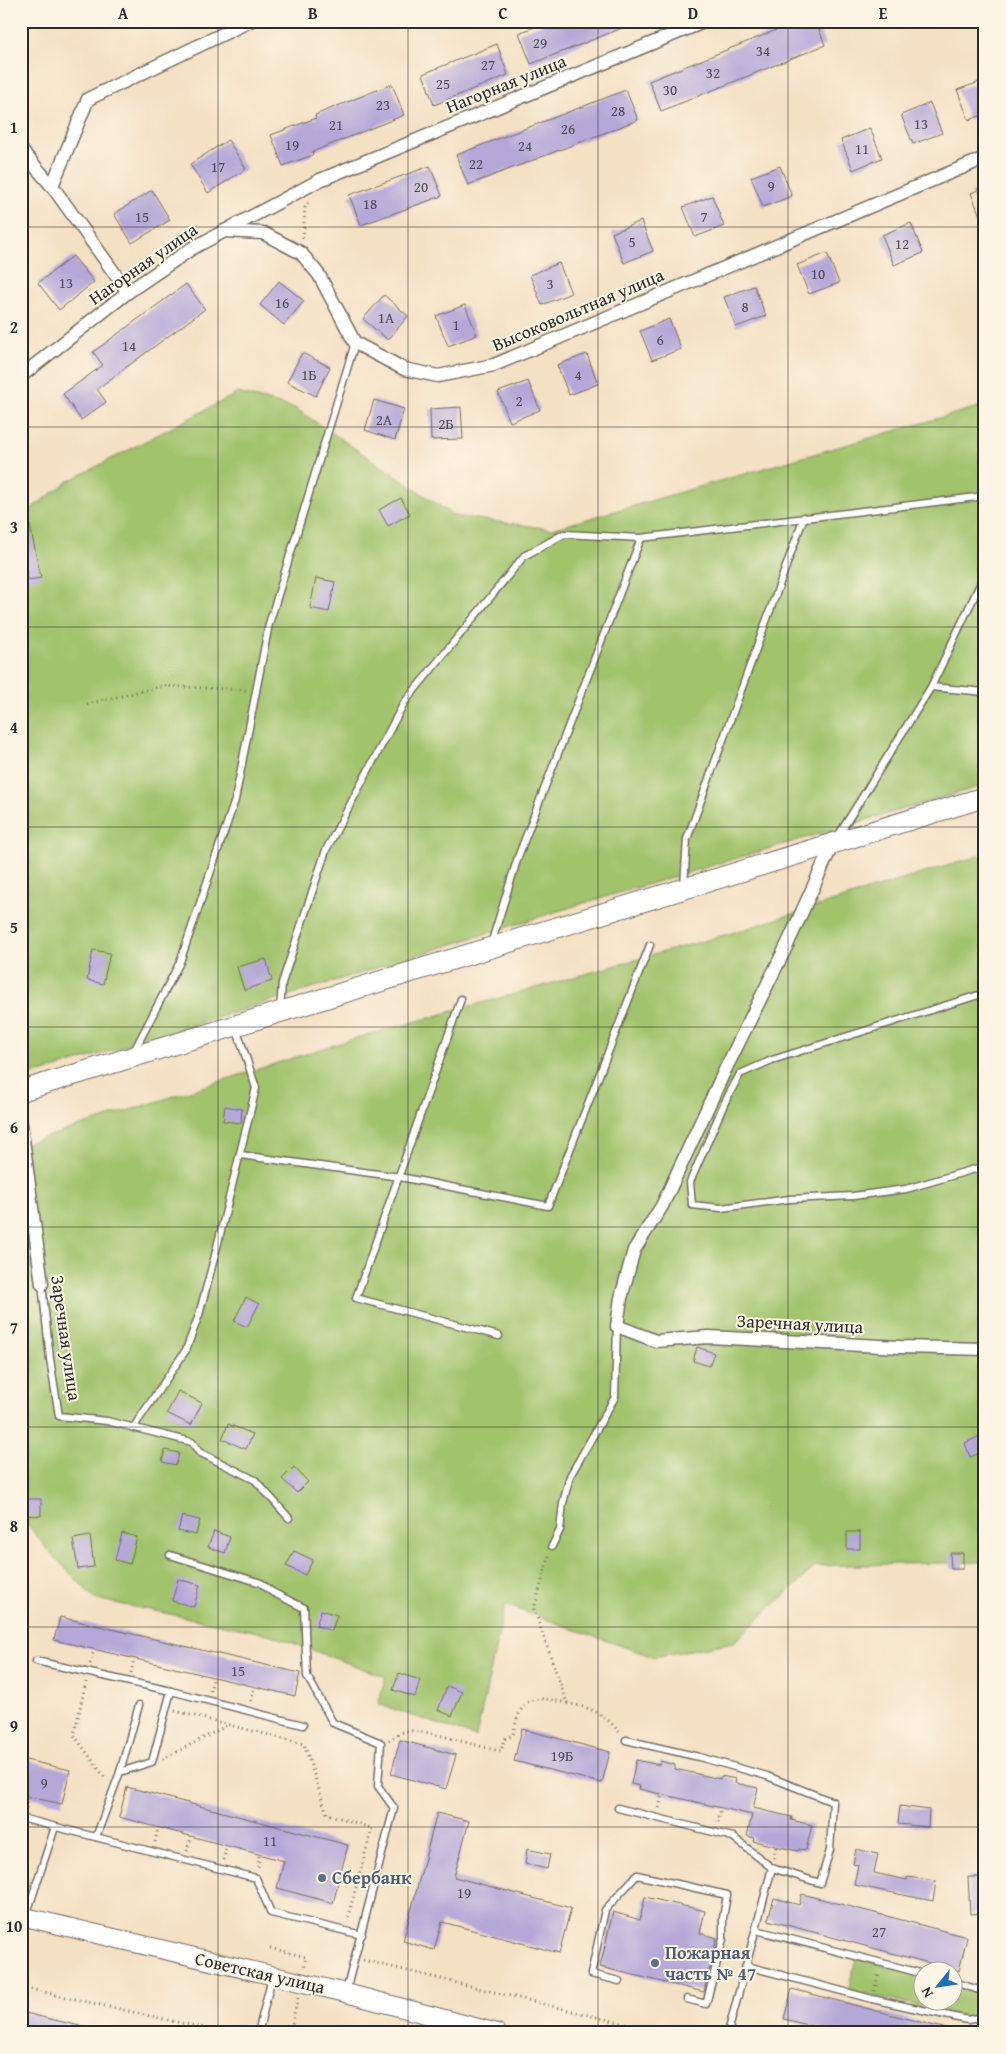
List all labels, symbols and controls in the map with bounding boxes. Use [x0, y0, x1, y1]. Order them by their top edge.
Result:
text: A [118, 1, 129, 25]
text: B [308, 1, 318, 25]
text: C [498, 1, 508, 25]
text: D [688, 1, 698, 25]
text: E [879, 1, 888, 25]
house number: 29 [533, 32, 547, 53]
house number: 34 [756, 40, 770, 61]
street label: Нагорная улица [442, 47, 570, 120]
house number: 27 [481, 54, 495, 75]
house number: 32 [706, 62, 720, 83]
house number: 25 [436, 73, 450, 94]
house number: 30 [663, 79, 677, 100]
house number: 23 [376, 94, 390, 115]
house number: 28 [611, 100, 625, 121]
house number: 13 [914, 113, 928, 134]
house number: 21 [329, 114, 343, 135]
text: 1 [10, 115, 18, 139]
house number: 26 [561, 118, 575, 139]
house number: 19 [285, 134, 299, 155]
house number: 24 [518, 135, 532, 156]
house number: 11 [855, 138, 869, 159]
house number: 22 [469, 153, 483, 174]
house number: 17 [211, 156, 225, 177]
house number: 9 [767, 175, 775, 196]
house number: 20 [414, 176, 428, 197]
house number: 18 [363, 193, 377, 214]
house number: 15 [135, 206, 149, 227]
house number: 7 [700, 206, 708, 227]
street label: Нагорная улица [83, 216, 203, 311]
house number: 5 [628, 231, 636, 252]
house number: 12 [895, 233, 909, 254]
street label: Высоковольтная улица [488, 261, 668, 358]
house number: 10 [811, 263, 825, 284]
house number: 13 [59, 272, 73, 293]
house number: 3 [546, 273, 554, 294]
house number: 16 [275, 292, 289, 313]
house number: 8 [741, 296, 749, 317]
house number: 1А [378, 307, 394, 328]
house number: 1 [452, 314, 460, 335]
text: 2 [10, 315, 18, 339]
house number: 6 [656, 329, 664, 350]
house number: 14 [122, 335, 136, 356]
house number: 1Б [301, 364, 317, 385]
house number: 4 [574, 364, 582, 385]
house number: 2 [515, 390, 523, 411]
house number: 2А [376, 409, 392, 430]
house number: 2Б [438, 413, 454, 434]
text: 3 [10, 515, 18, 539]
text: 4 [10, 715, 18, 739]
text: 5 [10, 915, 18, 939]
text: 6 [10, 1115, 18, 1139]
street label: Заречная улица [44, 1273, 89, 1403]
street label: Заречная улица [736, 1307, 864, 1340]
text: 7 [10, 1315, 18, 1339]
text: 8 [10, 1514, 18, 1538]
house number: 15 [231, 1660, 245, 1681]
text: 9 [10, 1714, 18, 1738]
house number: 19Б [551, 1745, 573, 1766]
house number: 9 [40, 1772, 48, 1793]
house number: 11 [263, 1830, 277, 1851]
place label: Сбербанк [332, 1864, 412, 1891]
marker: Сбербанк [316, 1872, 328, 1884]
house number: 19 [457, 1882, 471, 1903]
text: 10 [6, 1914, 22, 1938]
house number: 27 [872, 1921, 886, 1942]
place label: Пожарная часть № 47 [665, 1939, 756, 1987]
street label: Советская улица [193, 1944, 328, 2001]
marker: Пожарная часть № 47 [649, 1957, 661, 1969]
north arrow [914, 1962, 964, 2012]
text: N [915, 1983, 938, 2002]

